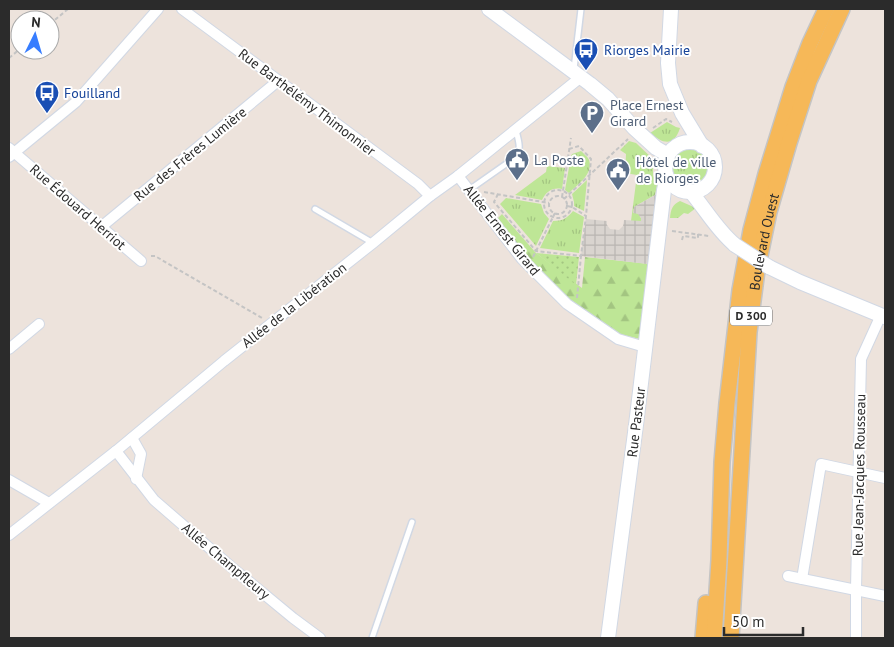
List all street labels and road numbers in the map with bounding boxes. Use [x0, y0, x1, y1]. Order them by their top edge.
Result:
street label: Rue Barthélémy Thimonnier [235, 44, 379, 160]
street label: Rue des Frères Lumière [130, 103, 250, 205]
street label: Rue Édouard Herriot [26, 160, 130, 254]
street label: Allée Ernest Girard [460, 181, 544, 279]
street label: Boulevard Ouest [745, 191, 783, 291]
street label: Allée de la Libération [238, 258, 350, 352]
road number: D 300 [730, 306, 772, 326]
street label: Rue Pasteur [623, 386, 649, 458]
street label: Rue Jean-Jacques Rousseau [849, 394, 869, 556]
street label: Allée Champfleury [178, 519, 274, 603]

